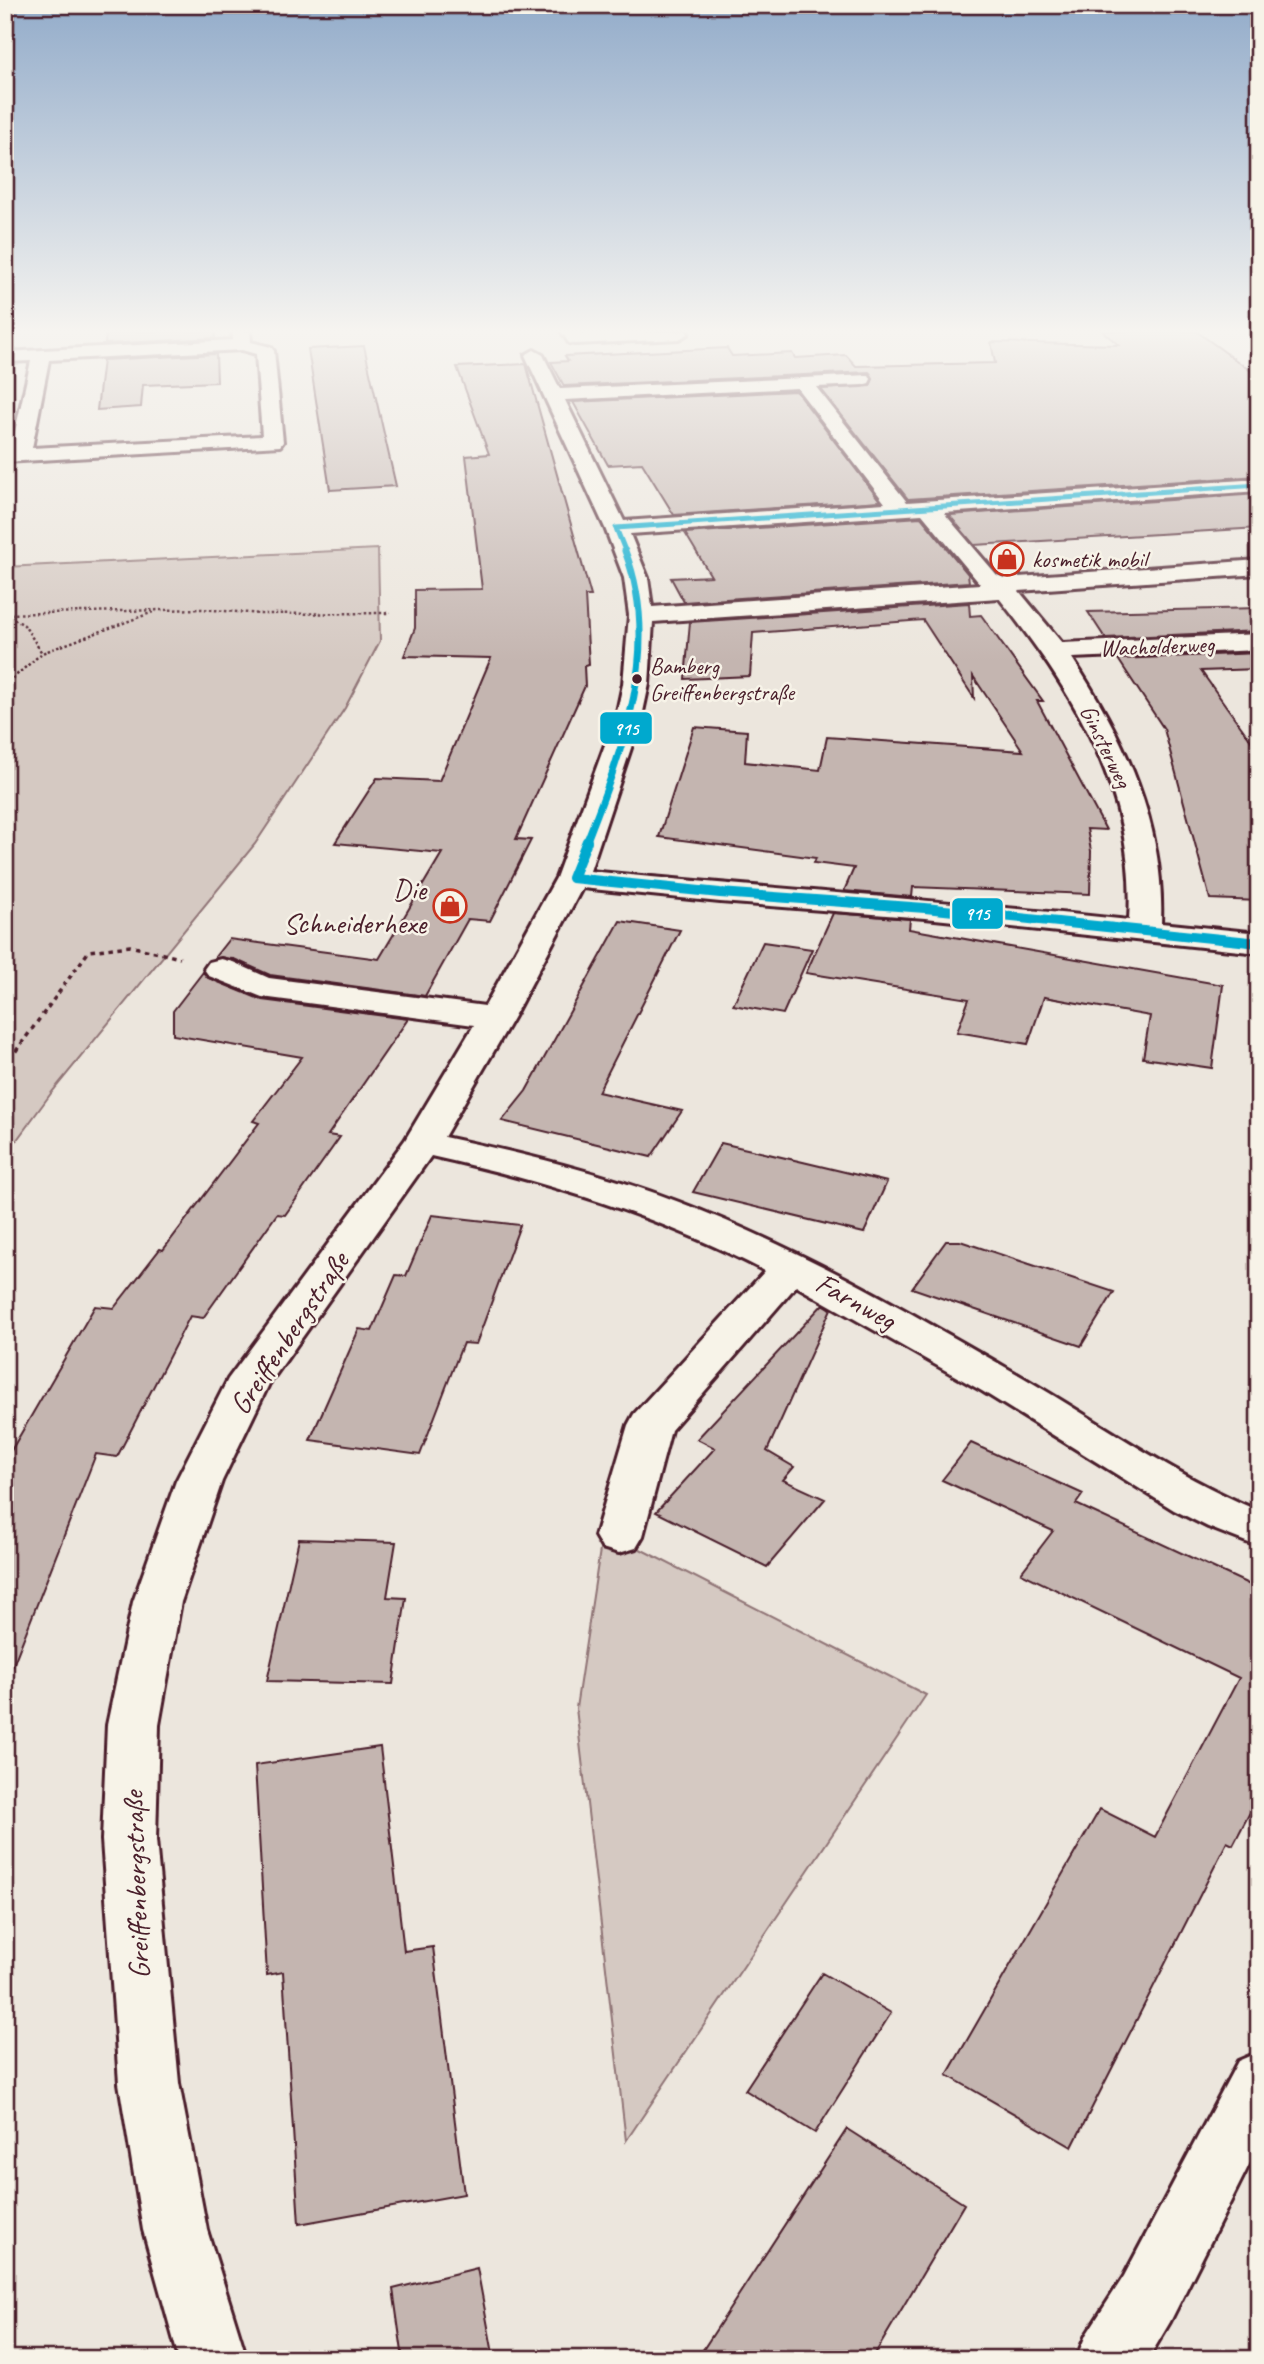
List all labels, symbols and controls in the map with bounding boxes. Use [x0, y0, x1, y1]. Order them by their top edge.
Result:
shop icon: kosmetik mobil [988, 540, 1026, 578]
place label: kosmetik mobil [1032, 544, 1151, 574]
street label: Wacholderweg [1099, 629, 1216, 663]
place label: Bamberg Greiffenbergstraße [650, 652, 796, 707]
marker: Bamberg Greiffenbergstraße [630, 672, 644, 686]
street label: Ginsterweg [1073, 700, 1140, 794]
line badge: 915 [599, 711, 653, 745]
text: 915 [613, 717, 640, 741]
place label: Die Schneiderhexe [283, 870, 428, 942]
shop icon: Die Schneiderhexe [431, 887, 469, 925]
line badge: 915 [951, 897, 1004, 930]
text: 915 [964, 902, 991, 926]
street label: Greiffenbergstraße [221, 1243, 359, 1422]
street label: Farnweg [809, 1264, 904, 1339]
street label: Greiffenbergstraße [114, 1788, 158, 1980]

